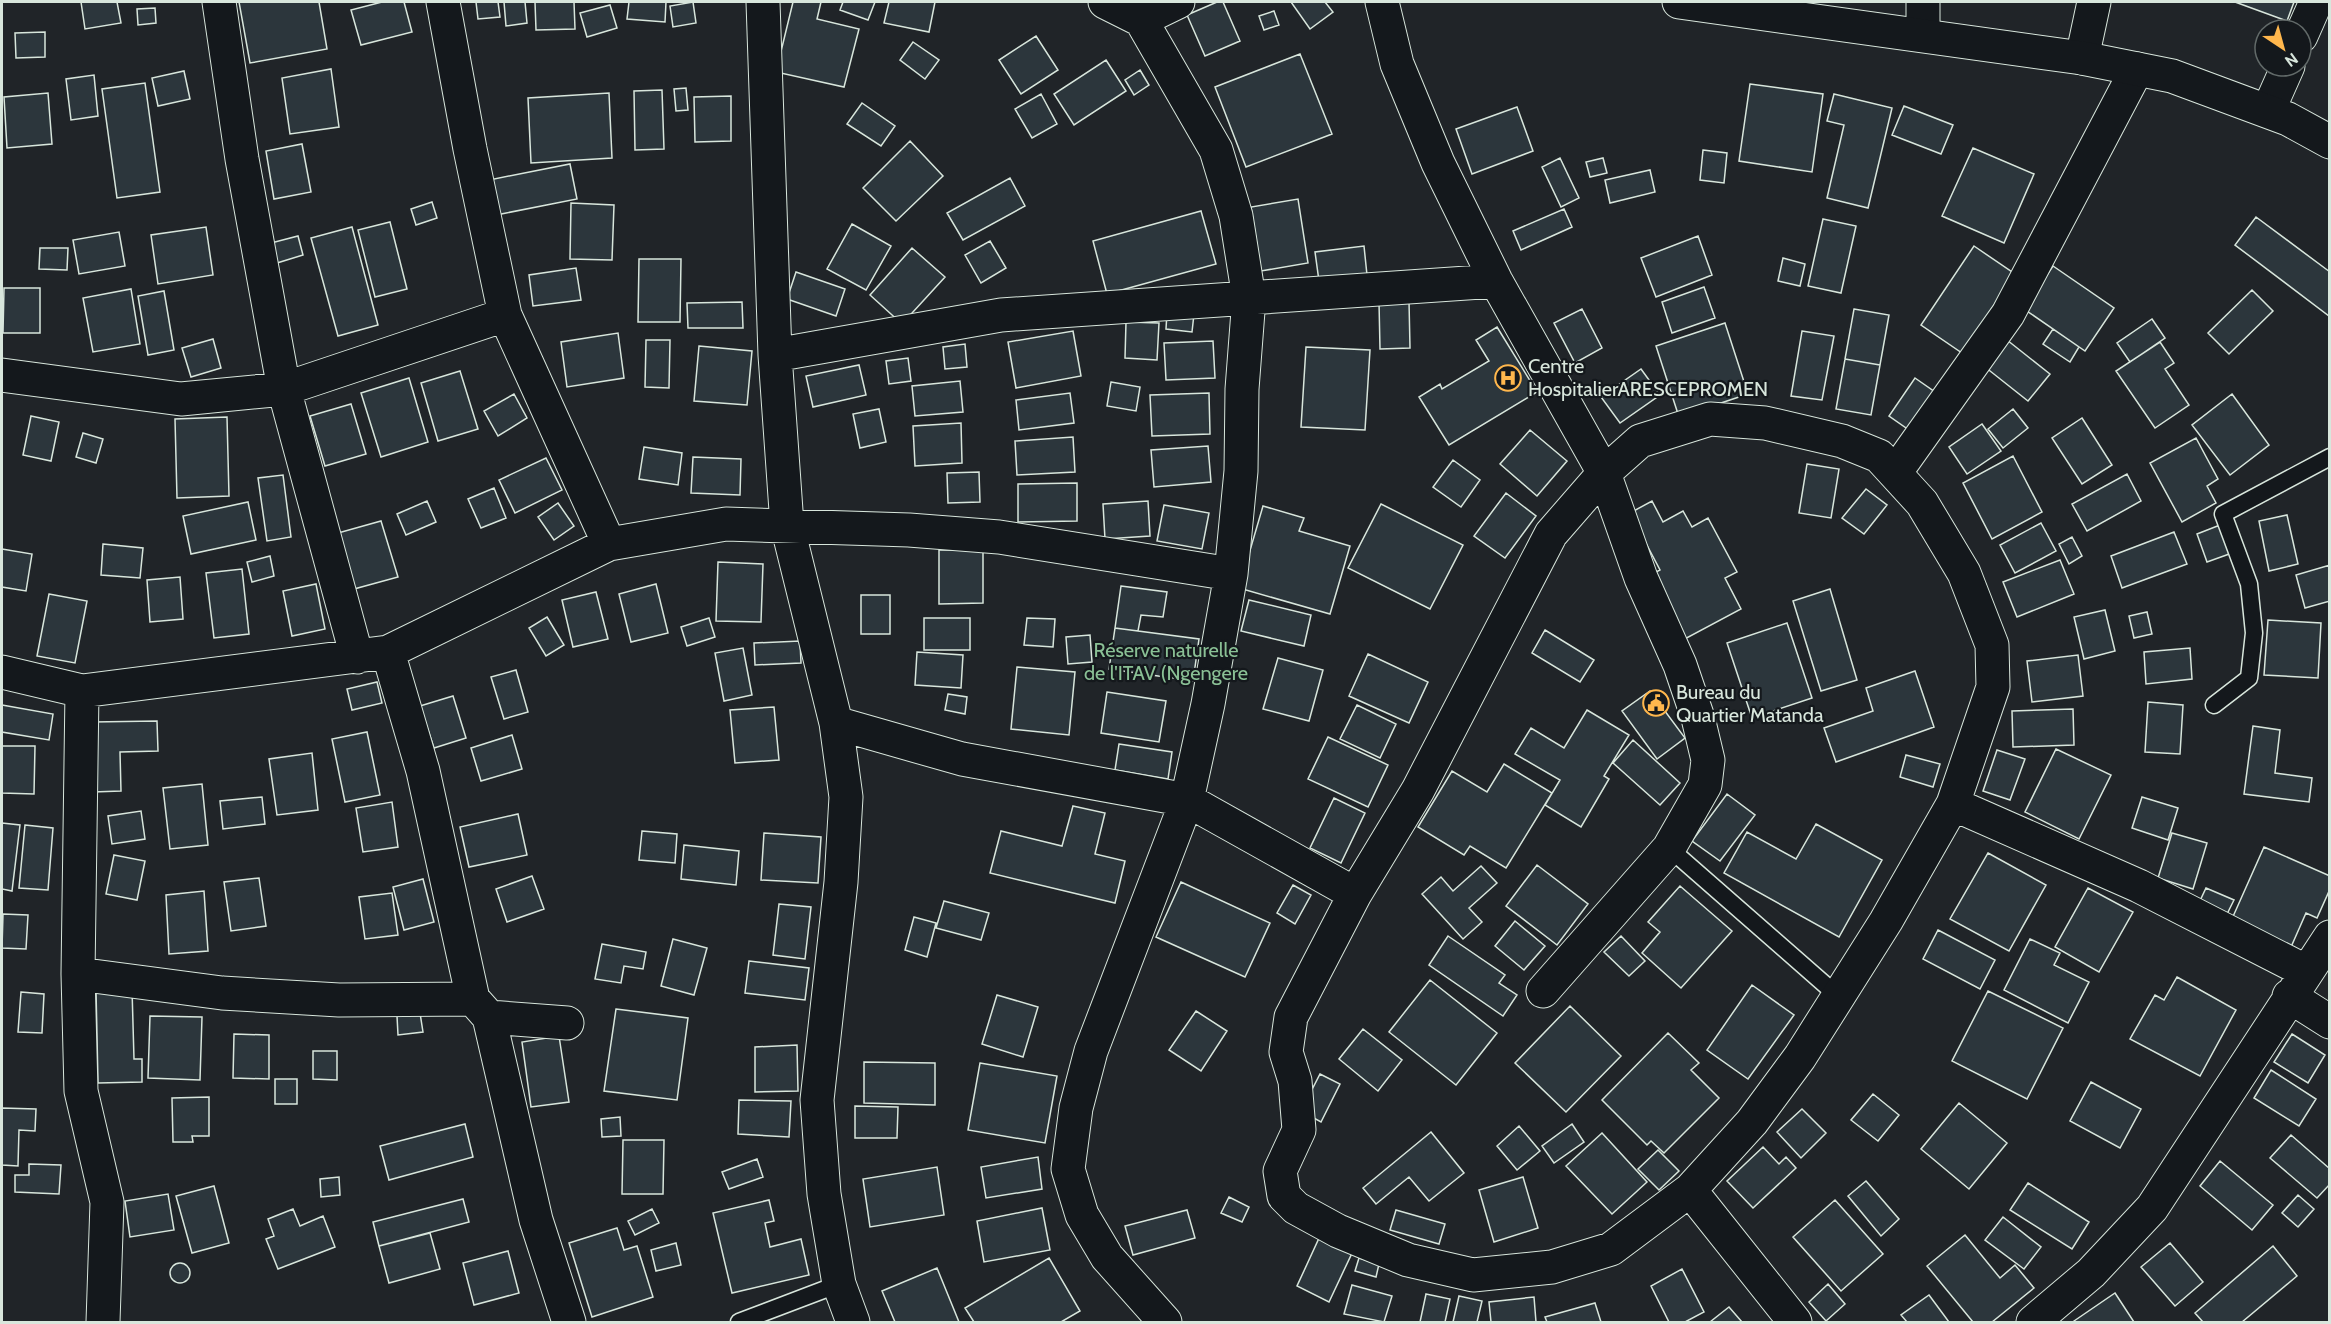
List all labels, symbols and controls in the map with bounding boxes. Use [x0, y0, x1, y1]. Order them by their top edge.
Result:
north arrow [2253, 18, 2313, 78]
text: N [2281, 49, 2302, 71]
place label: Centre HospitalierARESCEPROMEN [1528, 354, 1768, 401]
hospital icon: Centre HospitalierARESCEPROMEN [1493, 363, 1523, 393]
park label: Réserve naturelle de l'ITAV (Ngengere [1084, 638, 1248, 685]
place label: Bureau du Quartier Matanda [1676, 680, 1824, 727]
public building icon: Bureau du Quartier Matanda [1641, 688, 1671, 718]

